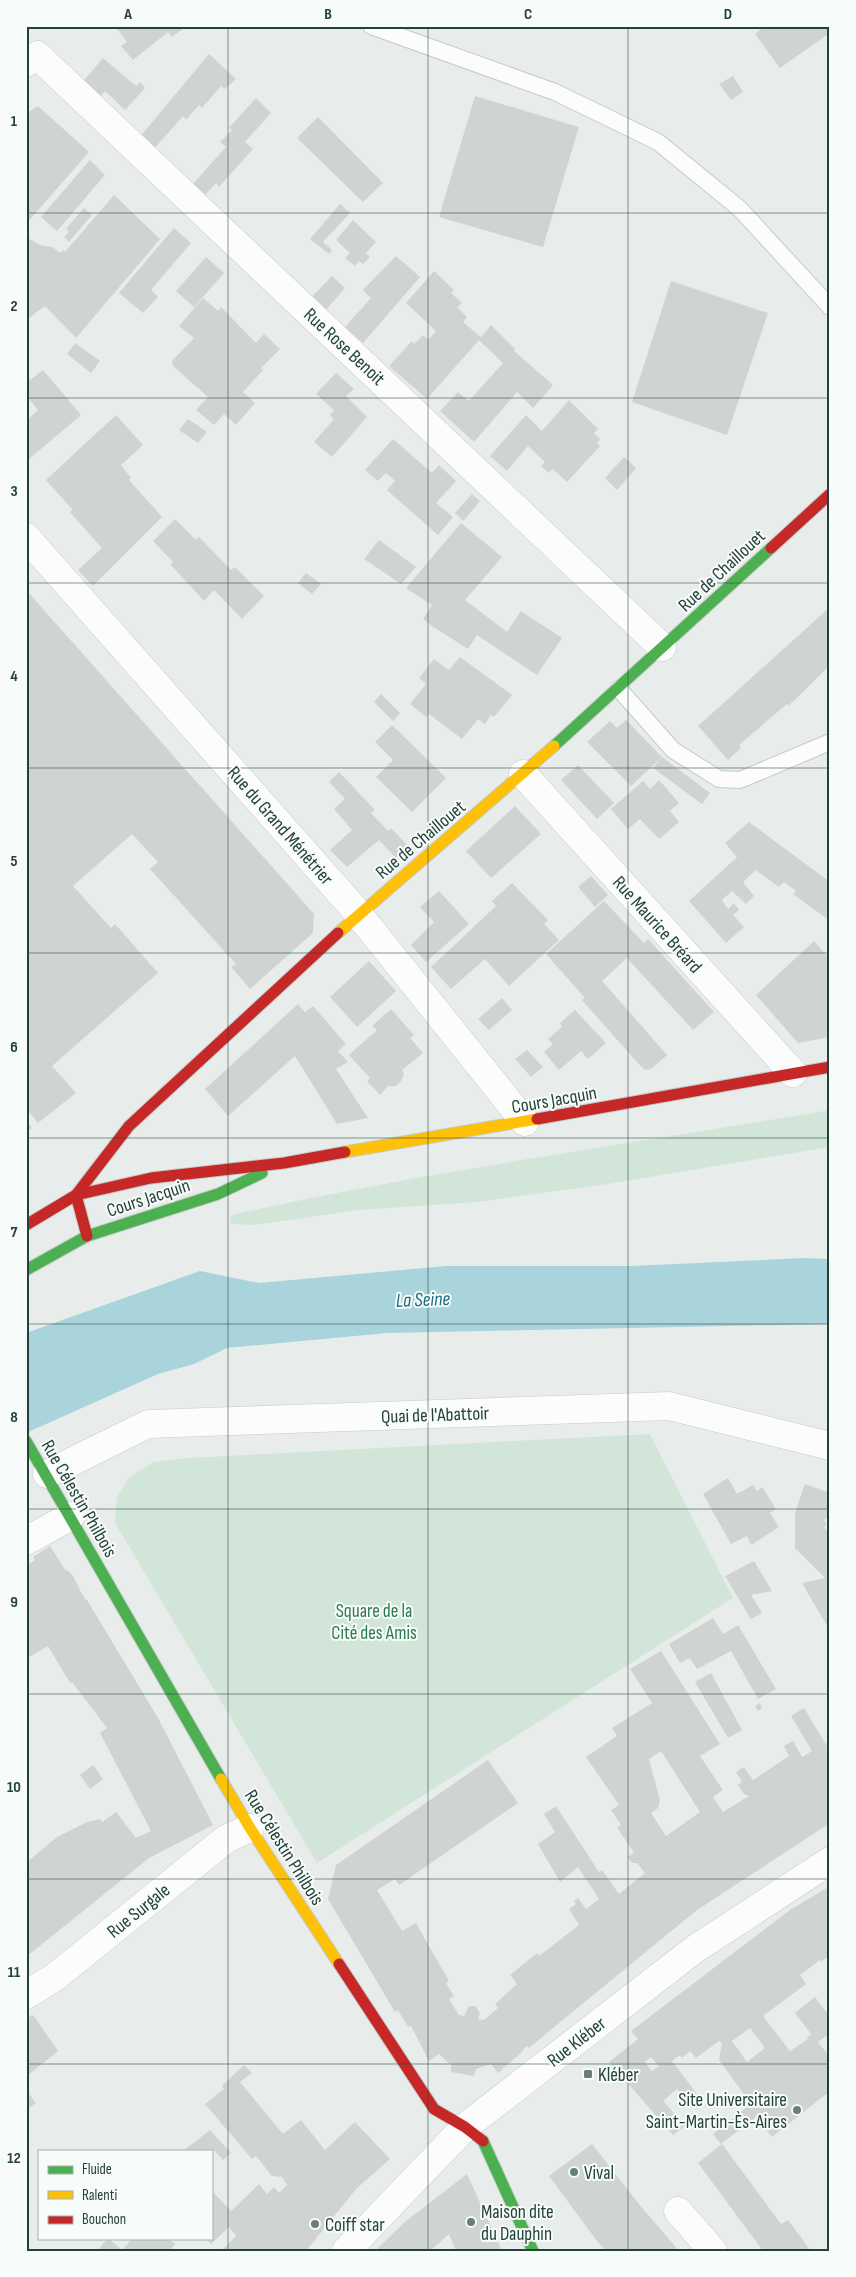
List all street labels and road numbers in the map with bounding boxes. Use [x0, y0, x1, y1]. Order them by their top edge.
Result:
street label: Rue Rose Benoit [299, 304, 390, 391]
street label: Rue de Chaillouet [674, 525, 770, 617]
street label: Rue du Grand Ménétrier [222, 762, 338, 890]
street label: Rue de Chaillouet [371, 796, 471, 884]
street label: Rue Maurice Bréard [607, 872, 706, 978]
street label: Cours Jacquin [510, 1082, 599, 1119]
street label: Cours Jacquin [104, 1174, 193, 1223]
street label: Quai de l'Abattoir [381, 1402, 490, 1429]
street label: Rue Célestin Philbois [36, 1436, 122, 1562]
street label: Rue Célestin Philbois [239, 1786, 329, 1910]
street label: Rue Surgale [103, 1879, 175, 1943]
street label: Rue Kléber [543, 2012, 611, 2072]

